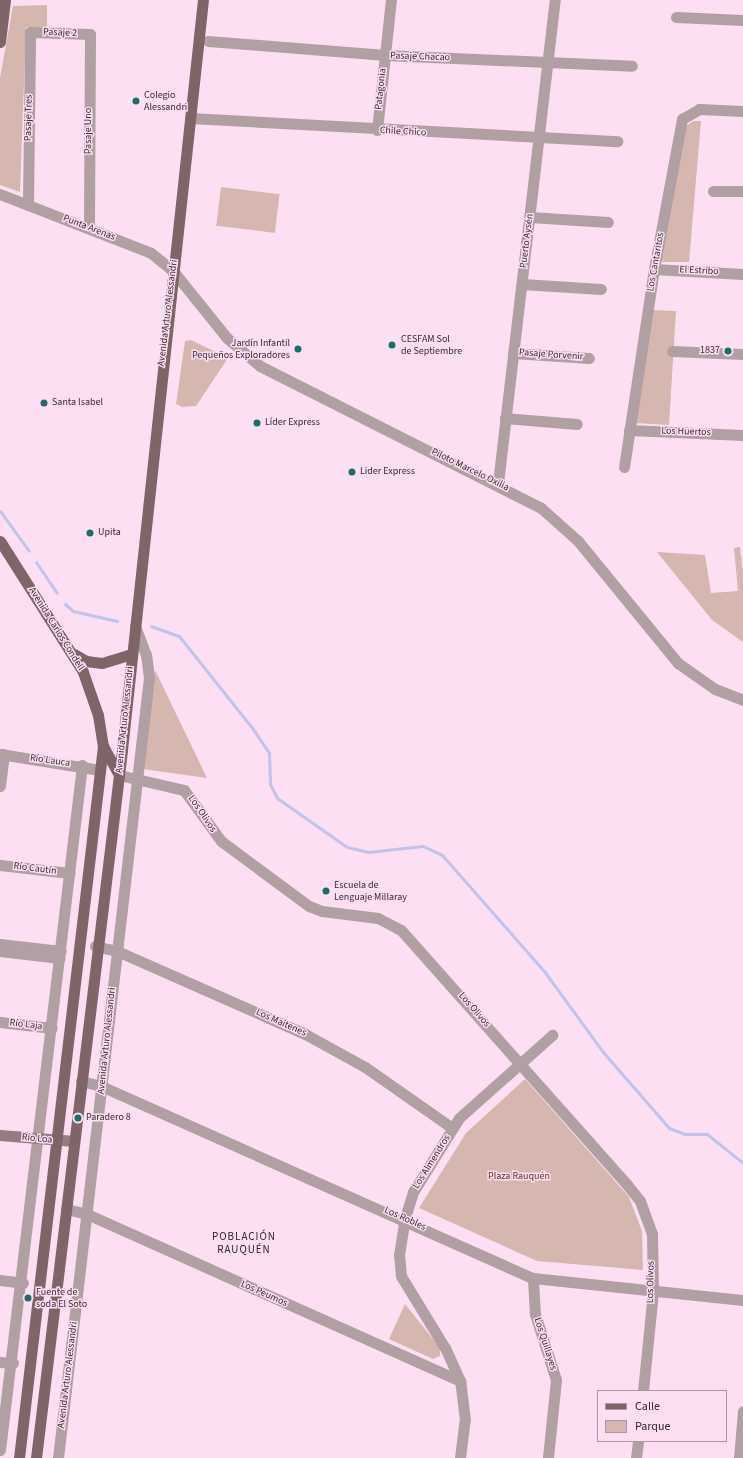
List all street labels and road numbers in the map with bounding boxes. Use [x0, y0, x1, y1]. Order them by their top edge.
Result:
street label: Pasaje 2 [43, 26, 77, 40]
street label: Pasaje Chacao [390, 50, 450, 64]
street label: Patagonia [373, 68, 389, 110]
street label: Pasaje Tres [23, 95, 35, 141]
street label: Pasaje Uno [83, 108, 95, 154]
street label: Chile Chico [379, 125, 427, 139]
street label: Punta Arenas [61, 213, 117, 243]
street label: Puerto Aysén [518, 213, 536, 269]
street label: Los Cantaritos [645, 232, 667, 292]
street label: Avenida Arturo Alessandri [156, 259, 180, 367]
street label: El Estribo [679, 264, 719, 278]
street label: Pasaje Porvenir [518, 347, 584, 363]
street label: Los Huertos [661, 425, 711, 439]
street label: Piloto Marcelo Oxilia [429, 446, 511, 494]
street label: Avenida Carlos Condell [25, 585, 87, 673]
street label: Avenida Arturo Alessandri [113, 666, 137, 774]
street label: Río Lauca [29, 752, 71, 770]
street label: Los Olivos [185, 793, 219, 835]
street label: Río Cautín [13, 860, 57, 878]
street label: Avenida Arturo Alessandri [95, 987, 119, 1095]
street label: Los Olivos [456, 990, 492, 1030]
street label: Los Maitenes [254, 1007, 308, 1039]
street label: Río Laja [9, 1017, 43, 1033]
street label: Río Loa [21, 1131, 53, 1147]
street label: Los Almendros [411, 1133, 453, 1191]
street label: Los Robles [382, 1204, 428, 1234]
street label: Los Olivos [645, 1261, 657, 1303]
street label: Los Peumos [239, 1278, 289, 1310]
street label: Los Quillayes [531, 1316, 559, 1372]
street label: Avenida Arturo Alessandri [56, 1321, 80, 1429]

